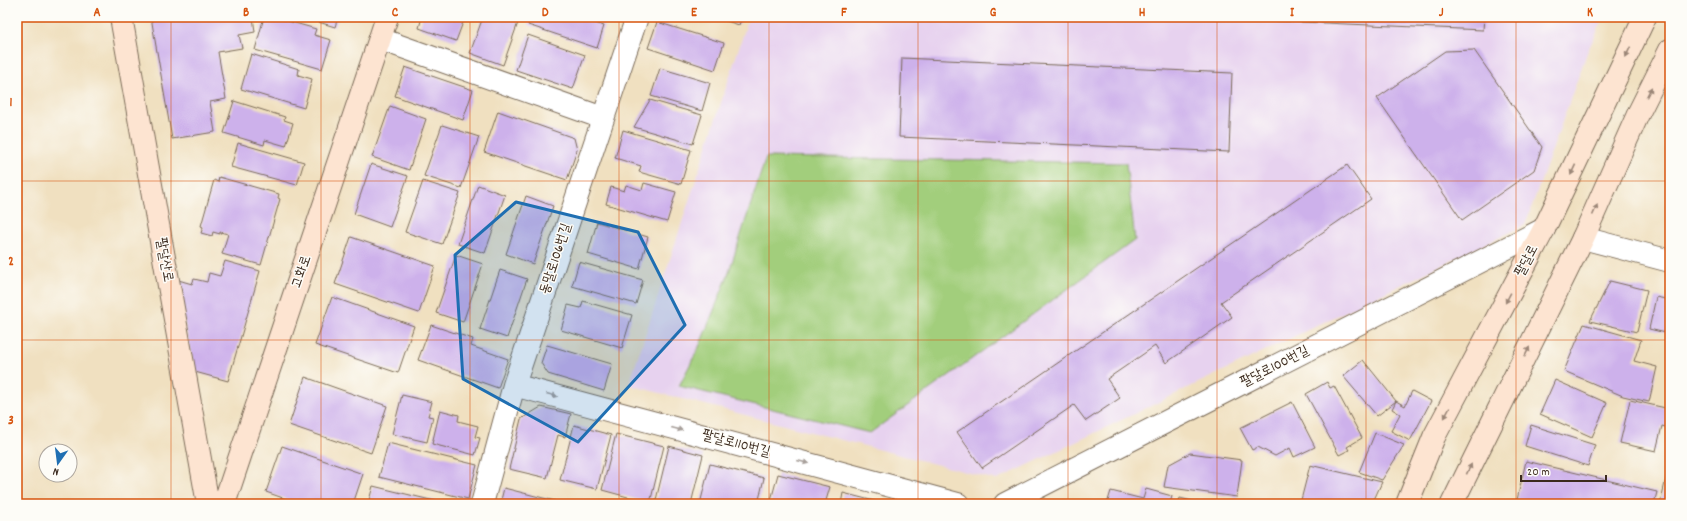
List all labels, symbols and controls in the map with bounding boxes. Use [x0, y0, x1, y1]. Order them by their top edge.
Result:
text: A [93, 4, 101, 23]
text: B [243, 4, 249, 23]
text: C [392, 4, 399, 23]
text: D [542, 4, 549, 23]
text: E [691, 4, 698, 23]
text: F [841, 4, 847, 23]
text: G [990, 4, 997, 23]
text: H [1139, 4, 1146, 23]
text: I [1290, 4, 1295, 23]
text: J [1439, 4, 1444, 23]
text: K [1587, 4, 1593, 23]
one-way arrow [1625, 47, 1631, 58]
one-way arrow [1646, 86, 1652, 98]
text: 1 [10, 94, 13, 113]
one-way arrow [1570, 164, 1576, 175]
one-way arrow [1592, 204, 1598, 216]
street label: 동말로106번길 [535, 220, 577, 297]
street label: 팔달산로 [150, 236, 178, 284]
street label: 팔달로 [1510, 241, 1544, 281]
text: 2 [8, 253, 14, 272]
street label: 고화로 [287, 253, 317, 291]
one-way arrow [1505, 292, 1511, 304]
street label: 팔달로100번길 [1237, 341, 1313, 393]
one-way arrow [1523, 347, 1530, 358]
one-way arrow [546, 392, 558, 398]
one-way arrow [1444, 407, 1450, 419]
text: 3 [8, 412, 14, 431]
street label: 팔달로110번길 [700, 425, 773, 463]
one-way arrow [671, 426, 684, 432]
north arrow [38, 443, 78, 483]
scale bar [1521, 457, 1606, 483]
one-way arrow [797, 460, 809, 466]
text: N [51, 462, 61, 479]
one-way arrow [1466, 463, 1472, 475]
text: 20 m [1527, 464, 1550, 481]

